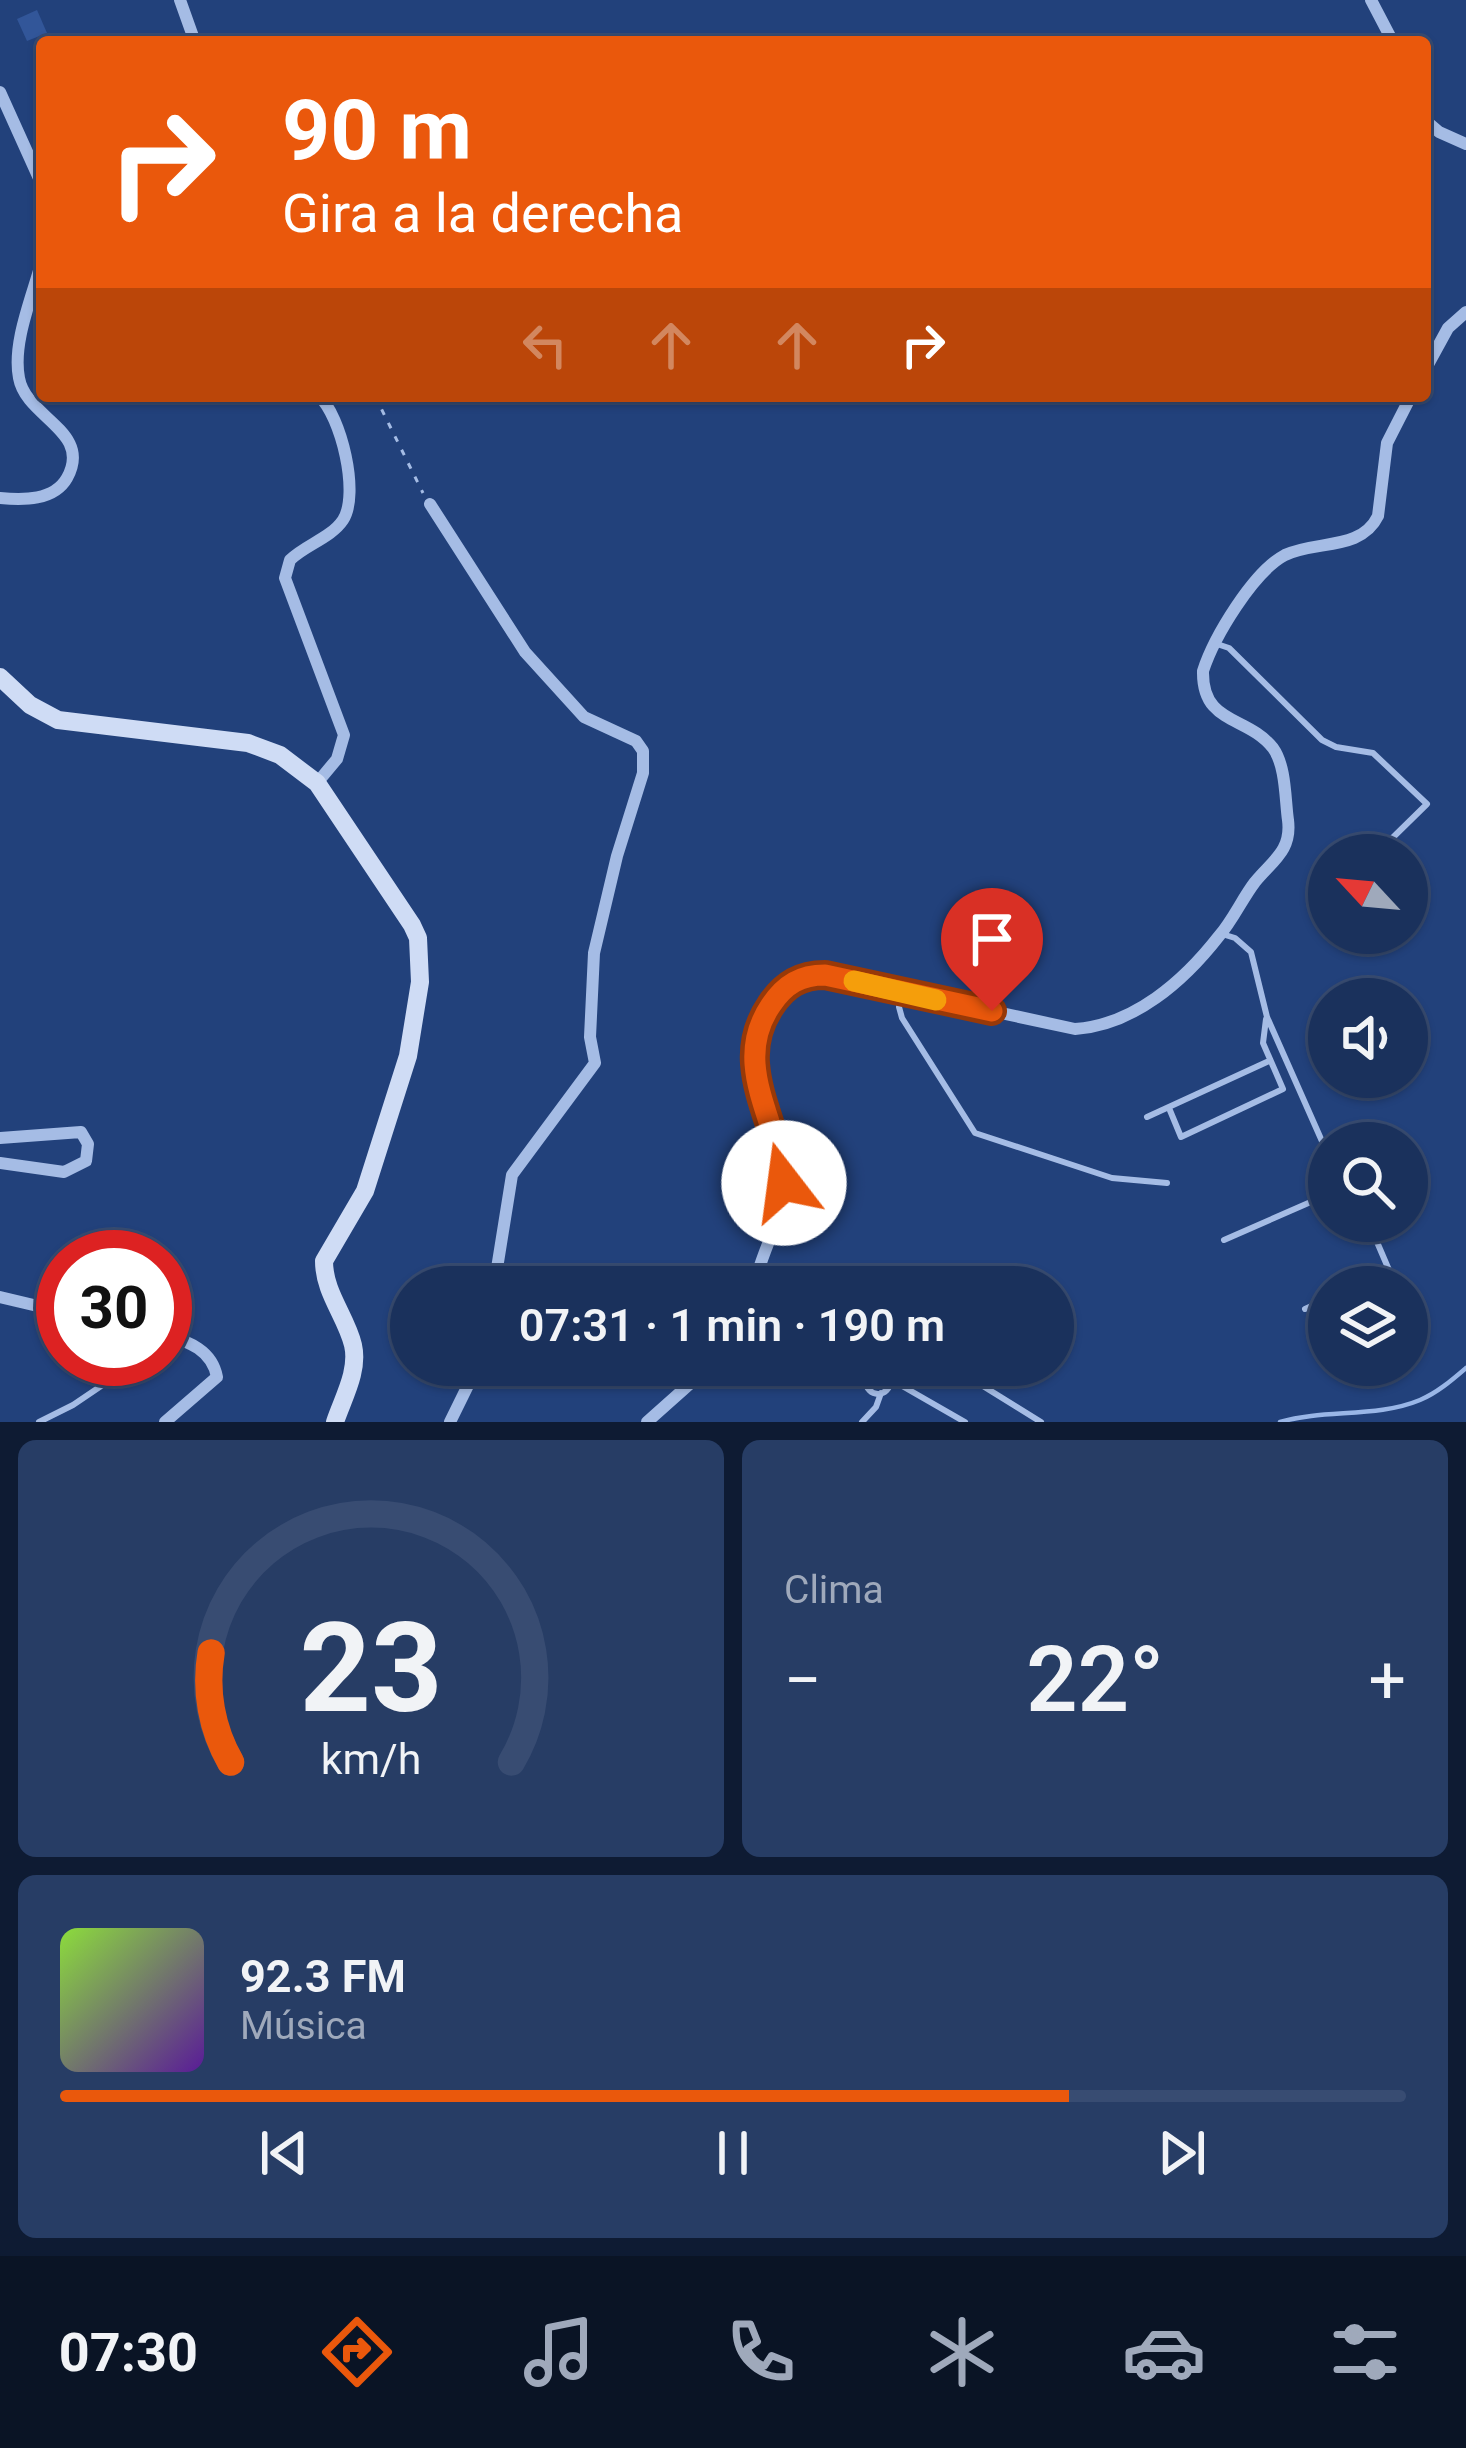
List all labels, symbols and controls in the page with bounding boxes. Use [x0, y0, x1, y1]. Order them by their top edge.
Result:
text: 90 m [282, 81, 472, 180]
icon: right [84, 84, 240, 240]
text: Gira a la derecha [282, 182, 684, 245]
icon: left [512, 312, 578, 378]
icon: ahead [638, 312, 704, 378]
icon: ahead [764, 312, 830, 378]
icon: right [890, 312, 956, 378]
north arrow [1308, 834, 1428, 954]
map controls [1308, 834, 1428, 1386]
pin [941, 888, 1043, 1011]
icon: arrive [959, 906, 1025, 972]
button: sound [1308, 978, 1428, 1098]
position arrow [721, 1120, 847, 1246]
button: search [1308, 1122, 1428, 1242]
speed limit sign: 30 [36, 1230, 192, 1386]
button: layers [1308, 1266, 1428, 1386]
text: 07:31 · 1 min · 190 m [519, 1299, 945, 1352]
text: Clima [784, 1567, 884, 1613]
text: 23 [299, 1595, 443, 1741]
text: 22° [1026, 1628, 1164, 1733]
text: − [784, 1642, 822, 1719]
text: + [1369, 1642, 1406, 1719]
text: km/h [321, 1733, 421, 1783]
text: 92.3 FM [240, 1950, 406, 2003]
text: Música [240, 2003, 367, 2049]
icon: previous [251, 2120, 317, 2186]
icon: pause [700, 2120, 766, 2186]
icon: next [1149, 2120, 1215, 2186]
icon: directions [315, 2310, 399, 2394]
icon: music [517, 2310, 601, 2394]
icon: phone [719, 2310, 803, 2394]
icon: climate [920, 2310, 1004, 2394]
icon: car [1122, 2310, 1206, 2394]
icon: filters [1323, 2310, 1407, 2394]
text: 07:30 [59, 2321, 198, 2384]

